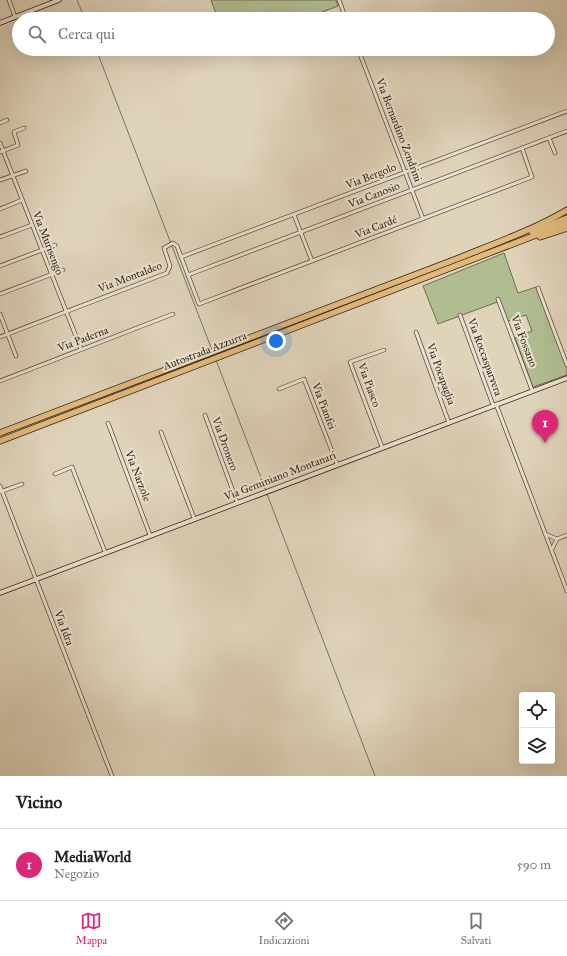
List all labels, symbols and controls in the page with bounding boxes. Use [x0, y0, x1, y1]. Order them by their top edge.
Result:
search box [12, 12, 555, 56]
icon: search [26, 23, 48, 45]
text: Cerca qui [58, 25, 115, 43]
street label: Via Bernardino Zendrini [373, 75, 425, 184]
street label: Via Bergolo [343, 160, 398, 192]
street label: Via Canosio [346, 179, 402, 211]
street label: Via Murisengo [30, 208, 66, 277]
street label: Via Cardé [352, 213, 399, 241]
street label: Via Montaldeo [95, 259, 164, 296]
street label: Via Fossano [508, 312, 540, 369]
street label: Via Roccasparvera [465, 315, 505, 398]
street label: Via Paderna [55, 323, 111, 355]
street label: Autostrada Azzurra [161, 329, 249, 373]
your location [266, 331, 286, 351]
street label: Via Pocapaglia [424, 341, 458, 407]
street label: Via Piasco [355, 360, 383, 409]
street label: Via Pianfei [309, 380, 339, 431]
pin: 1 [532, 410, 558, 443]
street label: Via Dronero [209, 414, 241, 473]
street label: Via Narzole [122, 448, 154, 504]
street label: Via Geminiano Montanari [221, 449, 338, 504]
street label: Via Idra [51, 608, 77, 648]
map controls [519, 692, 555, 764]
button: locate [519, 692, 555, 728]
button: layers [519, 728, 555, 764]
text: Vicino [16, 792, 62, 813]
text: MediaWorld [54, 848, 131, 866]
text: 1 [26, 857, 32, 873]
text: 590 m [517, 857, 551, 873]
text: Negozio [54, 866, 99, 882]
tab: Mappa [76, 910, 107, 947]
tab: Indicazioni [258, 910, 310, 947]
tab: Salvati [461, 910, 491, 947]

